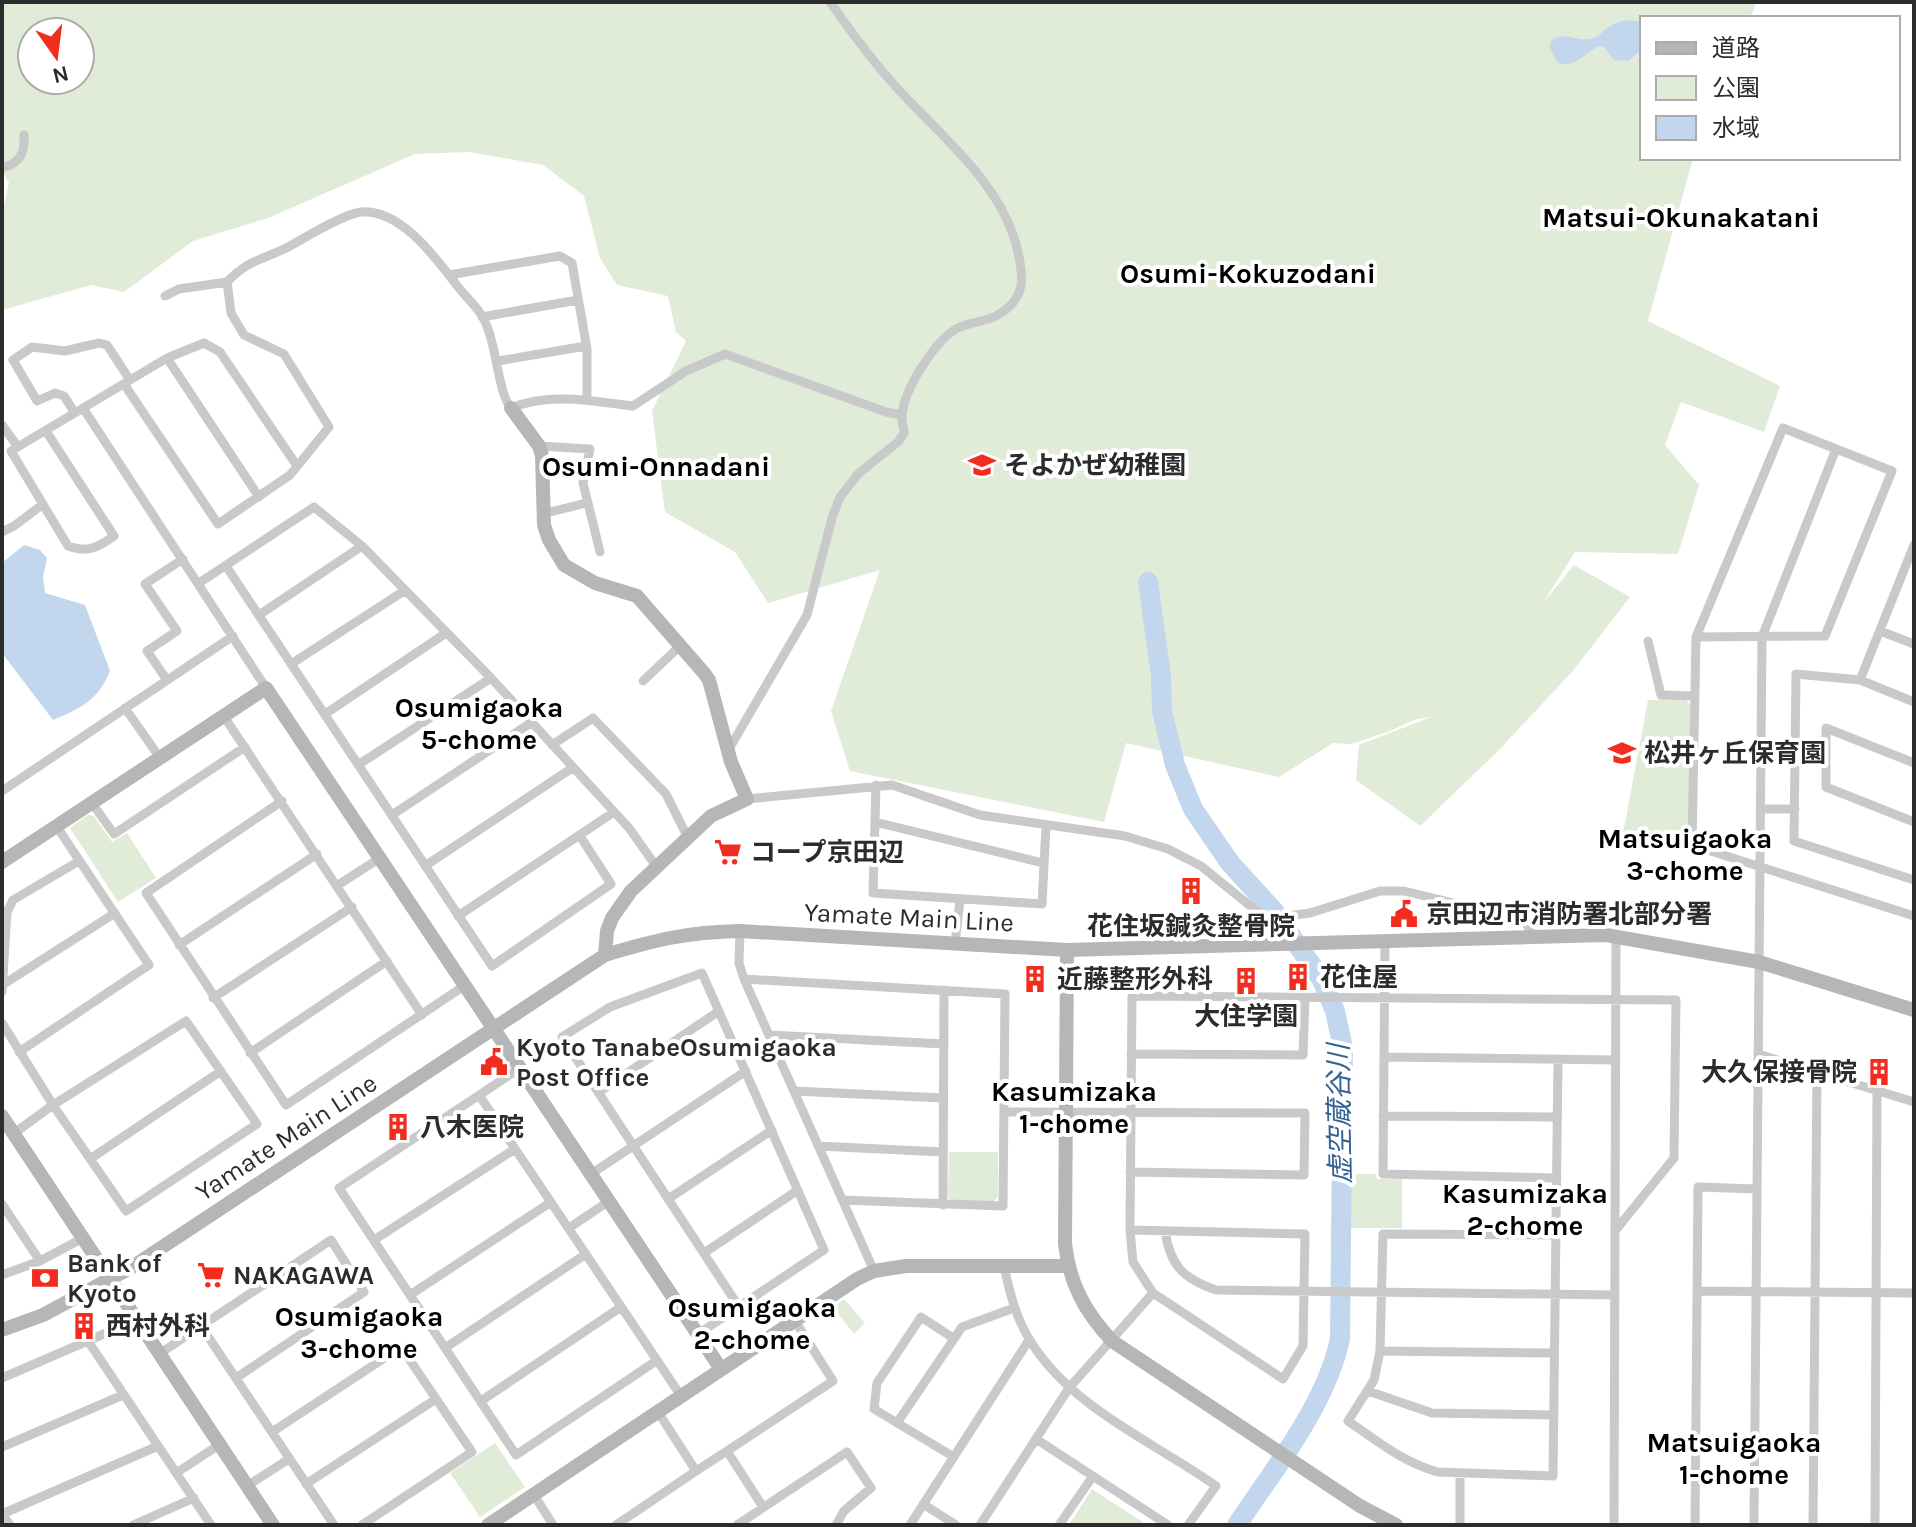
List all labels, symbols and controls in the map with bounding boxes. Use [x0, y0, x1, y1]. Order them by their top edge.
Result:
north arrow [16, 16, 96, 96]
legend [1640, 16, 1900, 160]
text: 道路 [1712, 34, 1760, 62]
text: N [50, 60, 71, 89]
text: 公園 [1712, 74, 1760, 102]
text: 水域 [1712, 114, 1760, 142]
district label: Matsui-Okunakatani [1542, 201, 1820, 234]
district label: Osumi-Kokuzodani [1120, 257, 1376, 290]
district label: Osumi-Onnadani [542, 450, 770, 483]
school or university icon: そよかぜ幼稚園 [967, 450, 997, 480]
place label: そよかぜ幼稚園 [1004, 450, 1186, 481]
district label: Osumigaoka 5-chome [395, 691, 563, 756]
school or university icon: 松井ヶ丘保育園 [1607, 738, 1637, 768]
place label: 松井ヶ丘保育園 [1644, 738, 1826, 769]
district label: Matsuigaoka 3-chome [1598, 822, 1772, 887]
supermarket icon: コープ京田辺 [713, 837, 743, 867]
place label: コープ京田辺 [750, 837, 904, 868]
building icon: 花住坂鍼灸整骨院 [1176, 876, 1206, 906]
street label: Yamate Main Line [803, 897, 1015, 938]
public building icon: 京田辺市消防署北部分署 [1389, 899, 1419, 929]
place label: 京田辺市消防署北部分署 [1426, 899, 1712, 930]
place label: 花住坂鍼灸整骨院 [1087, 911, 1295, 942]
building icon: 花住屋 [1283, 962, 1313, 992]
place label: 花住屋 [1320, 962, 1398, 993]
building icon: 近藤整形外科 [1020, 964, 1050, 994]
place label: 近藤整形外科 [1057, 964, 1213, 995]
building icon: 大住学園 [1231, 966, 1261, 996]
place label: 大住学園 [1194, 1001, 1298, 1032]
place label: Kyoto TanabeOsumigaoka Post Office [516, 1032, 837, 1093]
water label: 虚空蔵谷川 [1322, 1041, 1357, 1184]
public building icon: Kyoto TanabeOsumigaoka Post Office [479, 1047, 509, 1077]
place label: 大久保接骨院 [1701, 1057, 1857, 1088]
building icon: 大久保接骨院 [1864, 1057, 1894, 1087]
street label: Yamate Main Line [190, 1067, 383, 1208]
district label: Kasumizaka 1-chome [991, 1075, 1157, 1140]
building icon: 八木医院 [383, 1112, 413, 1142]
place label: 八木医院 [420, 1112, 524, 1143]
district label: Kasumizaka 2-chome [1442, 1177, 1608, 1242]
place label: Bank of Kyoto [67, 1248, 162, 1309]
supermarket icon: NAKAGAWA [196, 1260, 226, 1290]
place label: NAKAGAWA [233, 1260, 374, 1291]
bank icon: Bank of Kyoto [30, 1263, 60, 1293]
district label: Osumigaoka 2-chome [668, 1291, 836, 1356]
district label: Osumigaoka 3-chome [275, 1300, 443, 1365]
building icon: 西村外科 [69, 1311, 99, 1341]
place label: 西村外科 [106, 1311, 210, 1342]
district label: Matsuigaoka 1-chome [1647, 1426, 1821, 1491]

